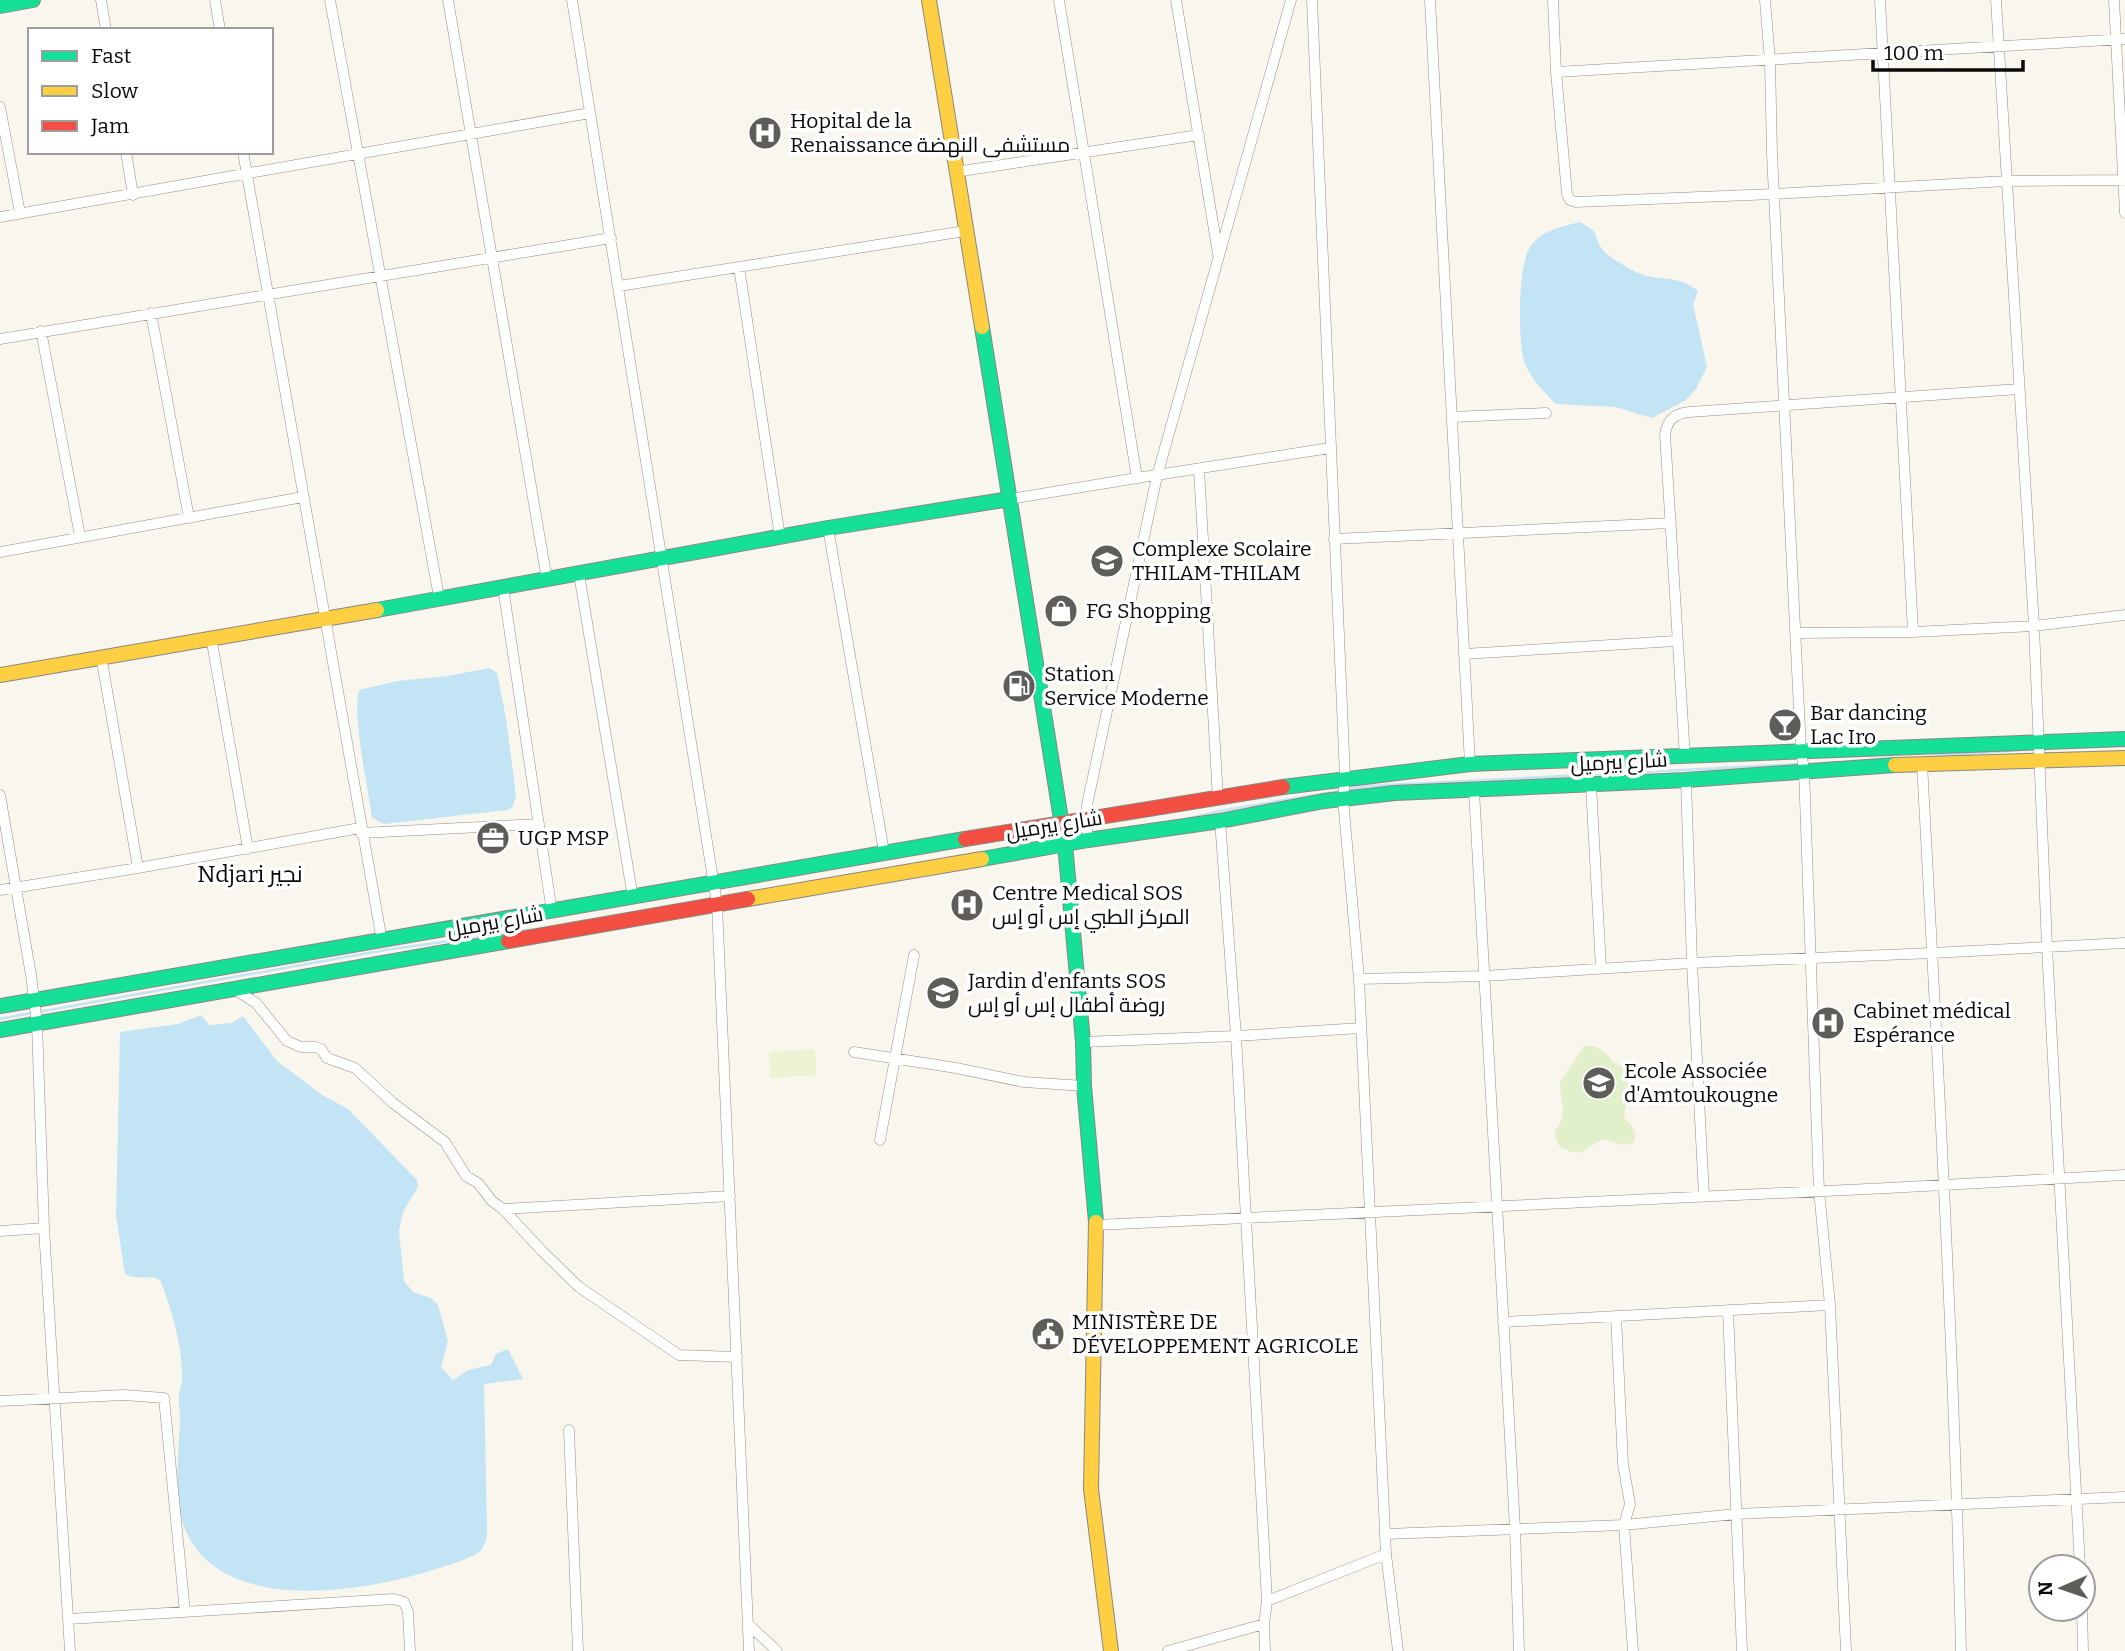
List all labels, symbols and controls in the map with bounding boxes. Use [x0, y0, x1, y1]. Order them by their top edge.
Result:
legend [28, 28, 273, 154]
scale bar [1873, 28, 2024, 72]
text: 100 m [1884, 40, 1944, 66]
text: Fast [91, 43, 132, 69]
text: Slow [91, 78, 138, 104]
place label: Hopital de la Renaissance مستشفى النهضة [790, 108, 1070, 158]
text: Jam [90, 113, 129, 139]
hospital icon: Hopital de la Renaissance مستشفى النهضة [746, 114, 784, 152]
place label: Complexe Scolaire THILAM-THILAM [1132, 536, 1312, 586]
school or university icon: Complexe Scolaire THILAM-THILAM [1088, 542, 1126, 580]
shop icon: FG Shopping [1042, 592, 1080, 630]
place label: FG Shopping [1086, 598, 1211, 624]
place label: Station Service Moderne [1044, 661, 1209, 711]
fuel station icon: Station Service Moderne [1000, 667, 1038, 705]
place label: Bar dancing Lac Iro [1810, 700, 1927, 750]
bar icon: Bar dancing Lac Iro [1766, 706, 1804, 744]
street label: شارع بيرميل [1570, 746, 1668, 779]
street label: شارع بيرميل [1004, 805, 1104, 846]
office icon: UGP MSP [474, 819, 512, 857]
place label: UGP MSP [518, 825, 609, 851]
district label: Ndjari نجير [197, 860, 303, 888]
place label: Centre Medical SOS المركز الطبي إس أو إس [992, 880, 1190, 933]
hospital icon: Centre Medical SOS المركز الطبي إس أو إس [948, 886, 986, 924]
street label: شارع بيرميل [445, 901, 545, 944]
place label: Jardin d'enfants SOS روضة أطفال إس أو إس [967, 968, 1166, 1018]
school or university icon: Jardin d'enfants SOS روضة أطفال إس أو إس [924, 974, 962, 1012]
place label: Cabinet médical Espérance [1853, 998, 2011, 1048]
hospital icon: Cabinet médical Espérance [1809, 1004, 1847, 1042]
place label: Ecole Associée d'Amtoukougne [1624, 1058, 1778, 1108]
school or university icon: Ecole Associée d'Amtoukougne [1580, 1064, 1618, 1102]
place label: MINISTÈRE DE DÉVELOPPEMENT AGRICOLE [1072, 1309, 1359, 1359]
public building icon: MINISTÈRE DE DÉVELOPPEMENT AGRICOLE [1029, 1315, 1067, 1353]
north arrow [2027, 1553, 2097, 1623]
text: N [2034, 1581, 2057, 1596]

